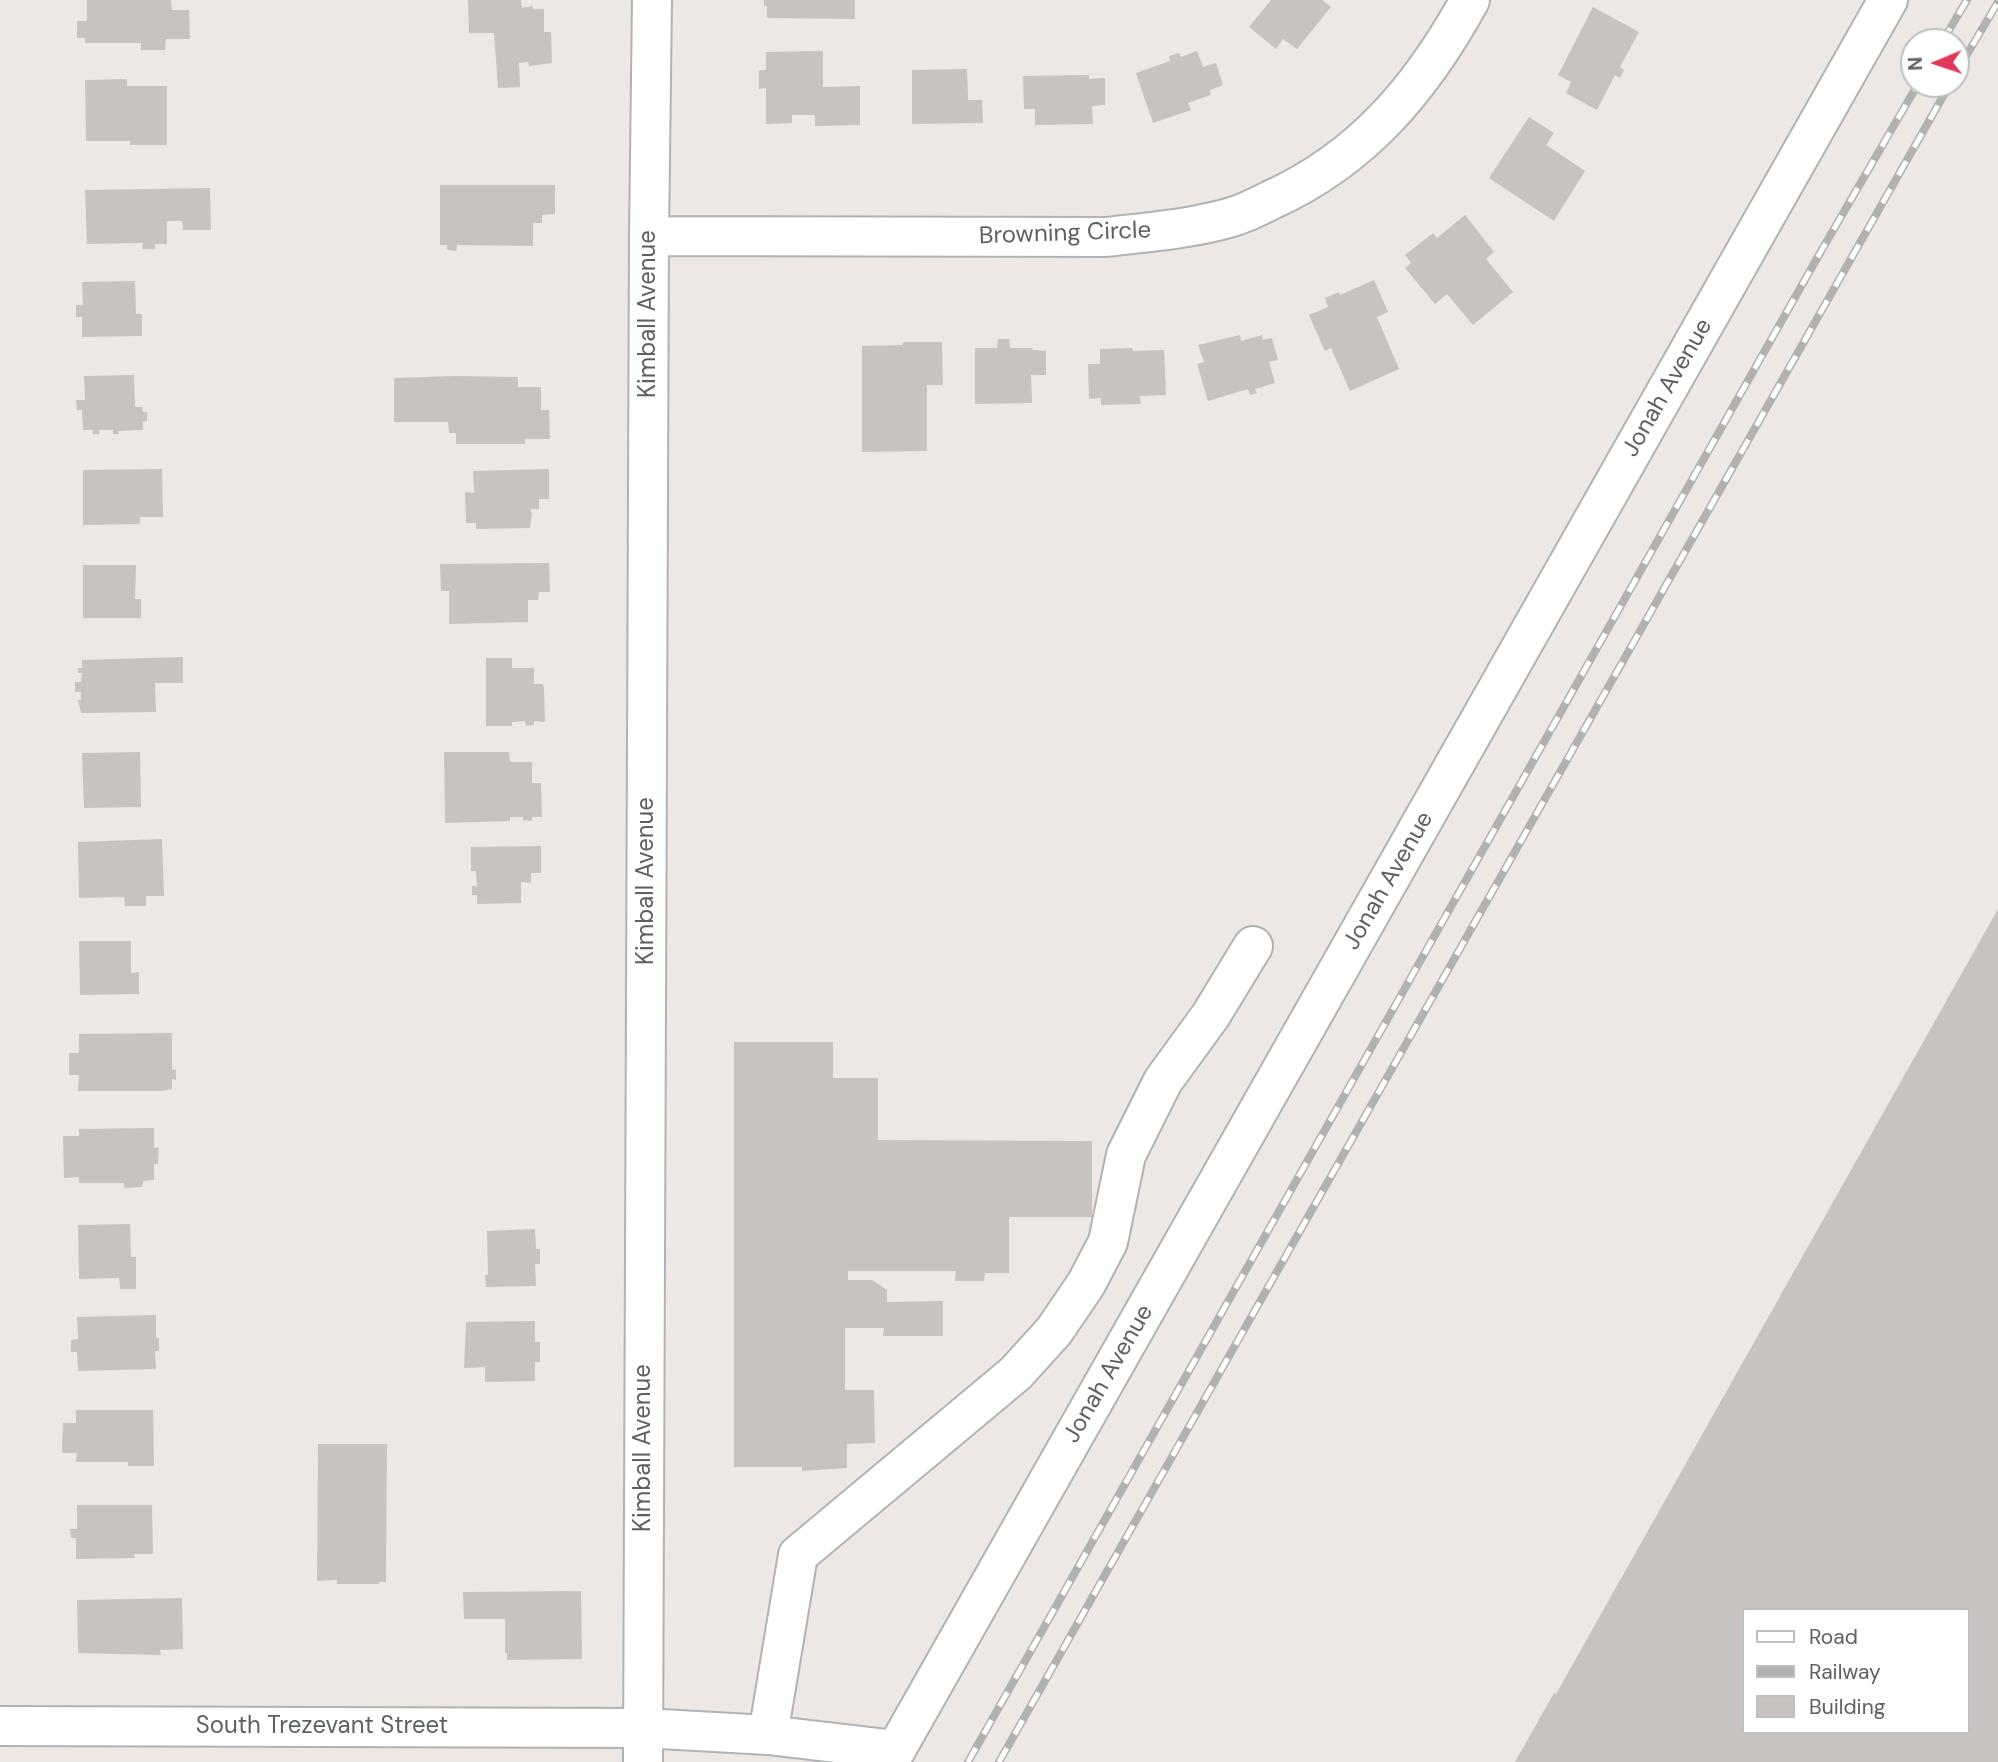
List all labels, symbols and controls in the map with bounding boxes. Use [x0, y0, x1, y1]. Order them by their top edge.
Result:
north arrow [1900, 28, 1970, 98]
text: N [1903, 56, 1928, 71]
street label: Browning Circle [978, 217, 1152, 251]
street label: Kimball Avenue [635, 230, 663, 398]
street label: Jonah Avenue [1617, 314, 1719, 462]
street label: Kimball Avenue [633, 797, 661, 965]
street label: Jonah Avenue [1338, 807, 1440, 955]
street label: Jonah Avenue [1058, 1300, 1160, 1448]
street label: Kimball Avenue [630, 1364, 658, 1532]
legend [1742, 1608, 1970, 1734]
text: Road [1809, 1623, 1858, 1651]
text: Railway [1809, 1658, 1881, 1686]
text: Building [1809, 1693, 1885, 1721]
street label: South Trezevant Street [196, 1713, 448, 1741]

